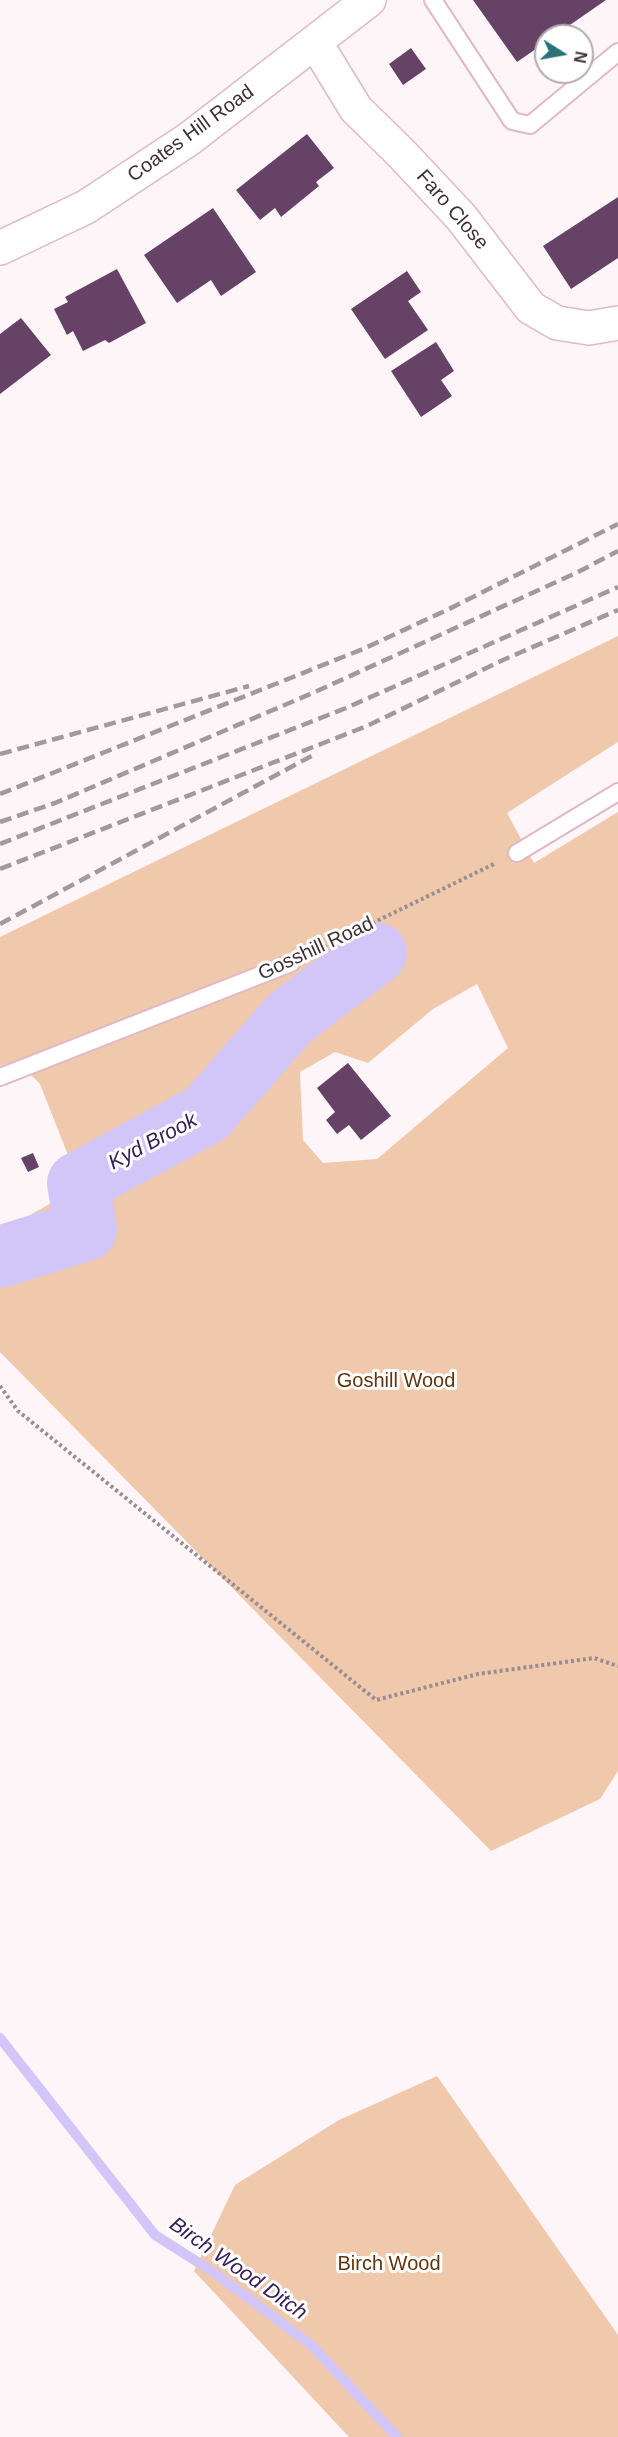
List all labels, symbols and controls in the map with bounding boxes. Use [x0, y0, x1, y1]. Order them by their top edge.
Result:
north arrow [534, 24, 594, 84]
text: N [571, 50, 590, 64]
street label: Coates Hill Road [123, 80, 259, 188]
street label: Faro Close [411, 165, 493, 255]
street label: Gosshill Road [255, 912, 377, 986]
water label: Kyd Brook [104, 1108, 202, 1176]
park label: Goshill Wood [337, 1369, 455, 1393]
water label: Birch Wood Ditch [164, 2212, 312, 2326]
park label: Birch Wood [337, 2252, 441, 2276]

